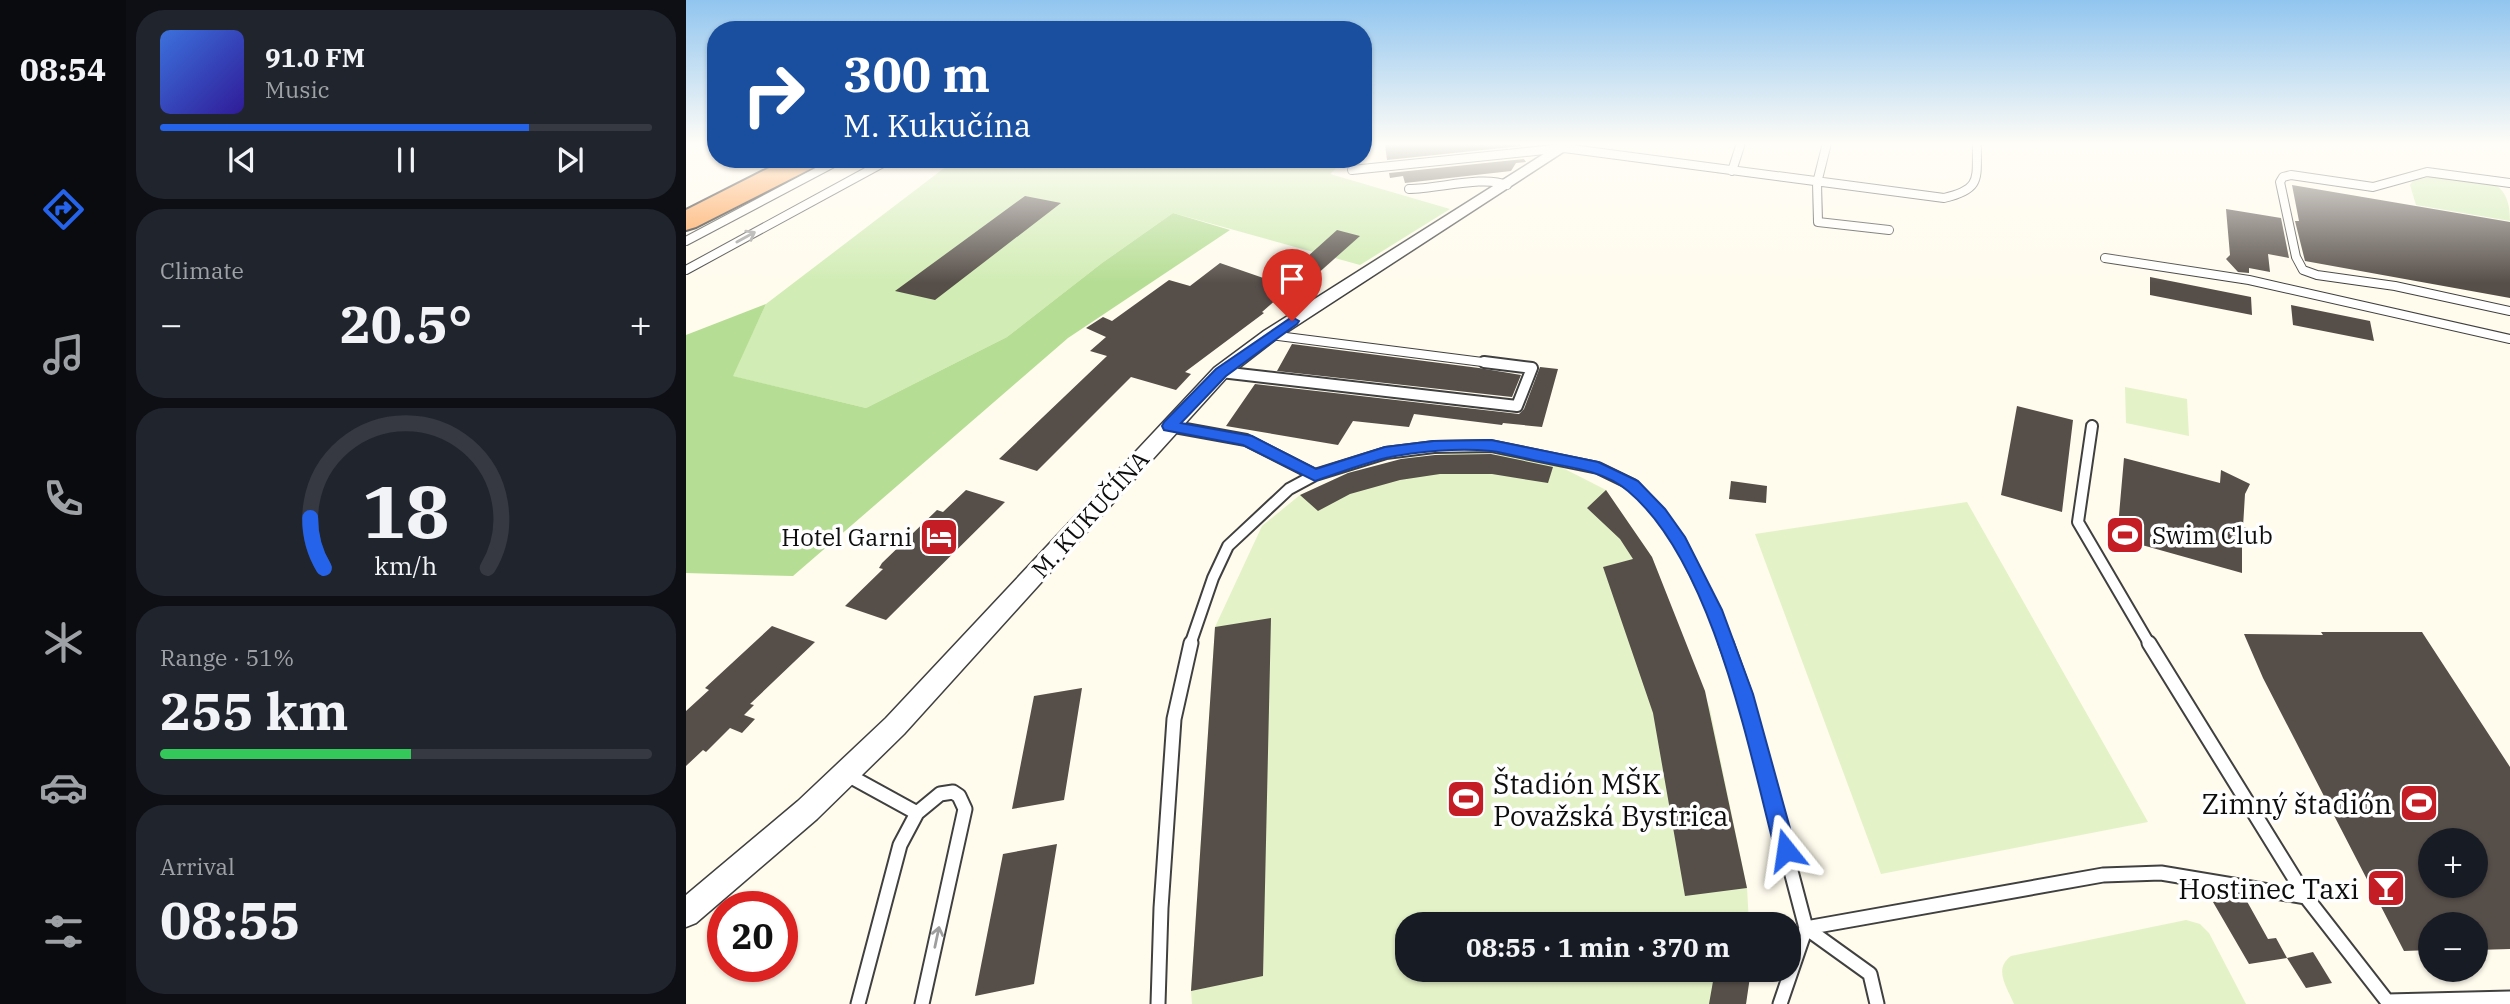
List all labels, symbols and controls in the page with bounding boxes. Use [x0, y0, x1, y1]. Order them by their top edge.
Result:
text: 91.0 FM [265, 40, 365, 74]
text: 300 m [843, 42, 990, 105]
text: 08:54 [20, 48, 106, 90]
icon: right [728, 49, 819, 140]
text: Music [265, 74, 330, 104]
text: M. Kukučína [843, 104, 1031, 146]
icon: previous [223, 141, 261, 179]
icon: pause [387, 141, 425, 179]
icon: next [551, 141, 589, 179]
icon: directions [39, 185, 88, 234]
one-way arrow [735, 230, 756, 243]
pin [1262, 249, 1322, 321]
text: Climate [160, 255, 244, 285]
icon: arrive [1273, 260, 1311, 298]
text: 20.5° [340, 290, 472, 357]
text: − [160, 299, 183, 348]
text: + [629, 299, 652, 348]
icon: music [39, 330, 88, 379]
street label: M. KUKUČÍNA [1024, 443, 1156, 585]
text: 18 [362, 463, 450, 558]
icon: phone [39, 474, 88, 523]
sports icon: Swim Club [2104, 514, 2146, 556]
hotel icon: Hotel Garni [918, 516, 960, 558]
place label: Swim Club [2152, 519, 2273, 551]
place label: Hotel Garni [781, 521, 912, 553]
text: km/h [374, 549, 438, 582]
icon: climate [39, 618, 88, 667]
text: Range · 51% [160, 642, 294, 672]
text: 255 km [160, 677, 349, 744]
icon: car [39, 763, 88, 812]
place label: Štadión MŠK Považská Bystrica [1493, 765, 1729, 834]
sports icon: Štadión MŠK Považská Bystrica [1445, 778, 1487, 820]
sports icon: Zimný štadión [2398, 782, 2440, 824]
place label: Zimný štadión [2202, 785, 2392, 822]
position arrow [1749, 813, 1823, 887]
map controls [2418, 828, 2488, 982]
button: + [2418, 828, 2488, 898]
text: Arrival [160, 851, 235, 881]
bar icon: Hostinec Taxi [2365, 867, 2407, 909]
place label: Hostinec Taxi [2178, 870, 2359, 907]
text: 08:55 [160, 886, 301, 953]
speed limit sign: 20 [707, 891, 798, 982]
icon: filters [39, 907, 88, 956]
button: − [2418, 912, 2488, 982]
one-way arrow [930, 926, 944, 949]
text: 08:55 · 1 min · 370 m [1466, 930, 1730, 964]

